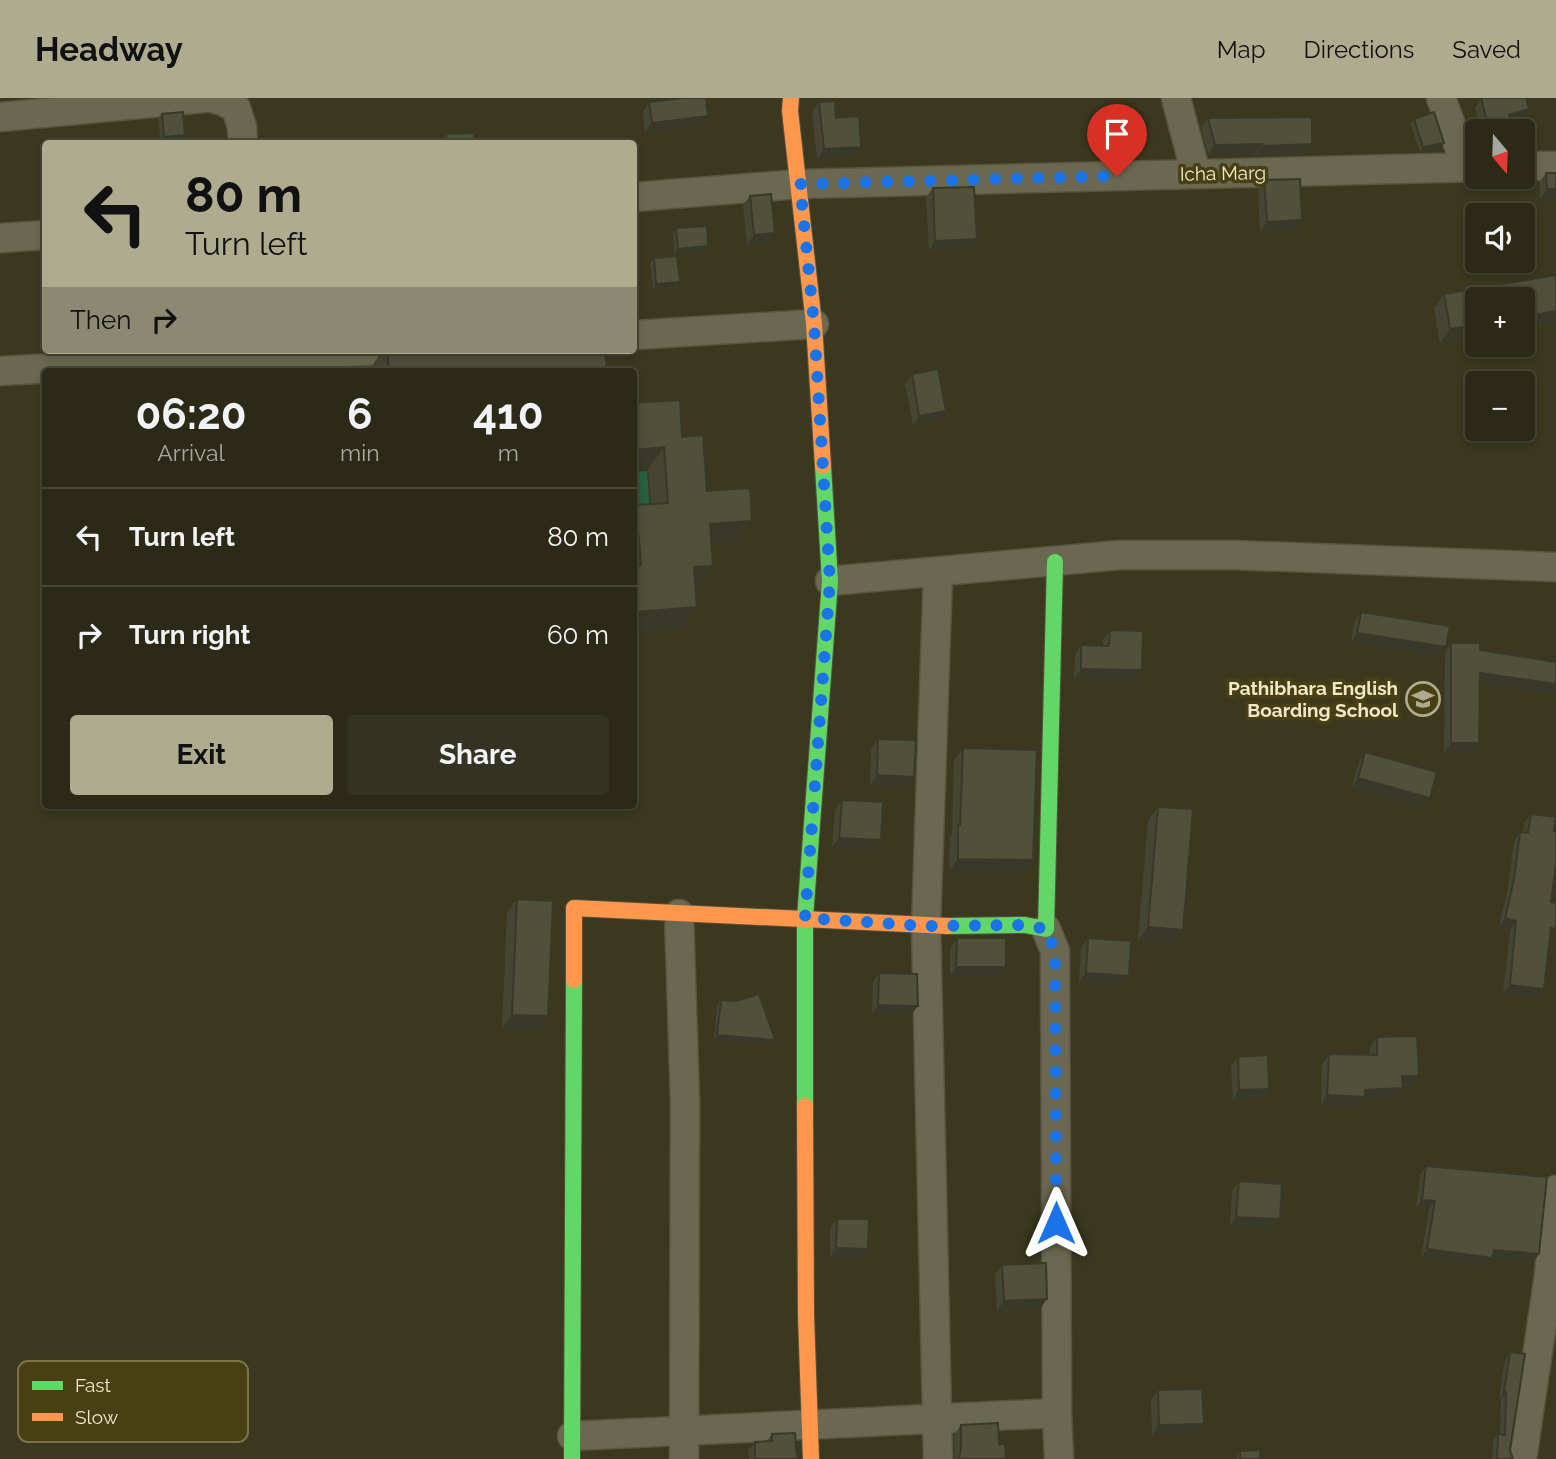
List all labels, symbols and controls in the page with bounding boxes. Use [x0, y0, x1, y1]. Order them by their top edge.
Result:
text: Headway [35, 30, 183, 69]
text: Map [1217, 35, 1266, 64]
text: Directions [1304, 35, 1414, 64]
text: Saved [1452, 35, 1521, 64]
pin [1087, 104, 1147, 176]
icon: arrive [1098, 115, 1136, 153]
north arrow [1465, 119, 1535, 189]
map controls [1465, 119, 1535, 441]
street label: Icha Marg [1180, 161, 1266, 185]
text: 80 m [185, 166, 302, 223]
icon: left [70, 168, 161, 259]
button: sound [1465, 203, 1535, 273]
text: Turn left [185, 225, 307, 262]
button: + [1465, 287, 1535, 357]
icon: right [145, 301, 183, 339]
text: Then [70, 305, 131, 335]
button: − [1465, 371, 1535, 441]
text: 06:20 [135, 390, 247, 439]
text: 6 [347, 390, 373, 439]
text: 410 [473, 390, 544, 439]
text: Arrival [157, 439, 225, 466]
text: min [340, 439, 380, 466]
text: m [498, 439, 519, 466]
icon: left [70, 518, 108, 556]
text: Turn left [129, 522, 235, 552]
text: 80 m [547, 522, 609, 552]
icon: right [70, 616, 108, 654]
text: Turn right [129, 620, 250, 650]
text: 60 m [547, 620, 609, 650]
place label: Pathibhara English Boarding School [1228, 677, 1399, 721]
school or university icon: Pathibhara English Boarding School [1404, 680, 1442, 718]
button: Exit [70, 715, 333, 795]
button: Share [347, 715, 609, 795]
position arrow [1019, 1186, 1093, 1260]
legend [18, 1361, 248, 1442]
text: Fast [75, 1374, 111, 1396]
text: Slow [75, 1406, 119, 1428]

